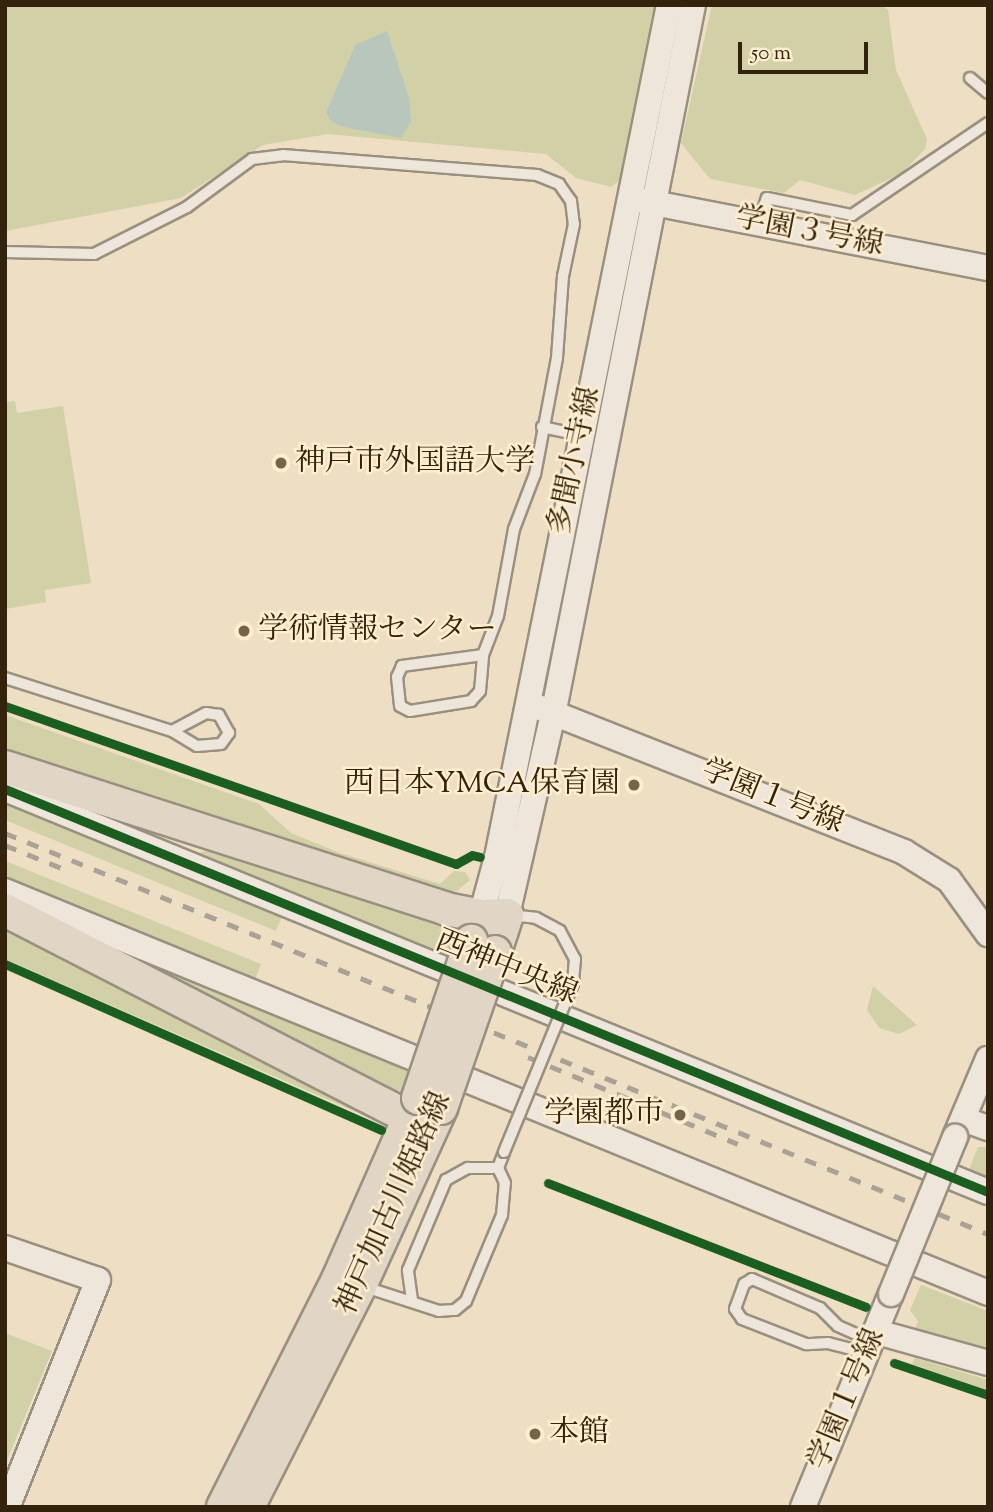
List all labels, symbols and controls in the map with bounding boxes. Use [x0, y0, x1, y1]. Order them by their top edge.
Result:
scale bar [741, 28, 870, 72]
text: 50 m [751, 39, 791, 69]
street label: 学園３号線 [732, 201, 886, 265]
street label: 多聞小寺線 [543, 384, 609, 538]
place label: 神戸市外国語大学 [295, 445, 535, 481]
marker: 神戸市外国語大学 [273, 455, 289, 471]
place label: 学術情報センター [258, 613, 498, 649]
marker: 学術情報センター [236, 623, 252, 639]
street label: 学園１号線 [696, 753, 848, 843]
place label: 西日本YMCA保育園 [344, 767, 620, 803]
marker: 西日本YMCA保育園 [626, 777, 642, 793]
street label: 西神中央線 [430, 924, 582, 1014]
street label: 神戸加古川姫路線 [330, 1087, 460, 1321]
place label: 学園都市 [544, 1097, 664, 1133]
marker: 学園都市 [670, 1105, 690, 1125]
street label: 学園１号線 [802, 1324, 894, 1476]
place label: 本館 [549, 1416, 609, 1452]
marker: 本館 [527, 1426, 543, 1442]

